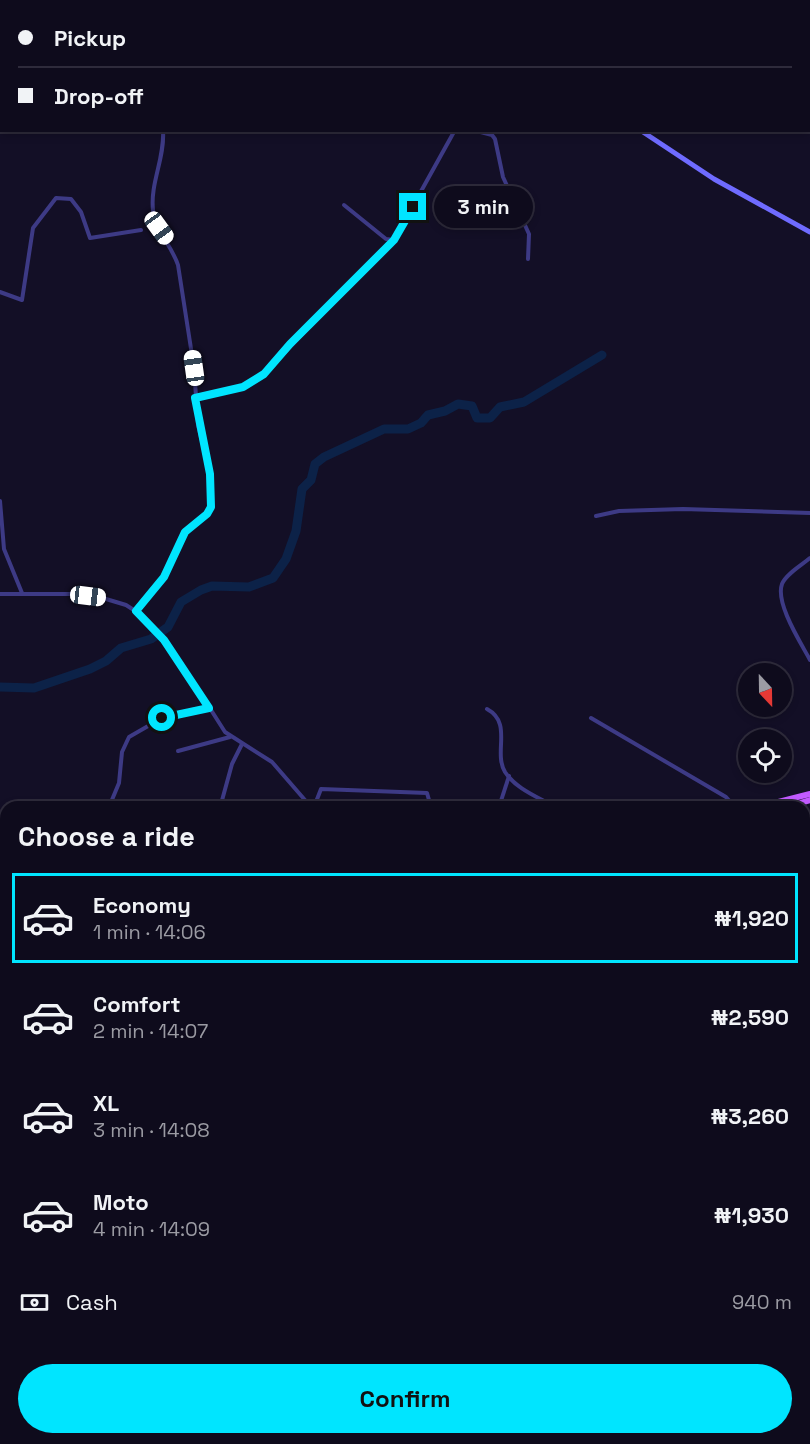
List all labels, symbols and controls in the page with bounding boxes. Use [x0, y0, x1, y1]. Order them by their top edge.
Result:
text: Pickup [54, 24, 126, 52]
text: Drop-off [54, 82, 144, 110]
callout: 3 min [434, 186, 533, 228]
route end [399, 193, 426, 220]
text: 3 min [458, 194, 509, 220]
car [141, 208, 177, 248]
car [183, 349, 205, 387]
car [69, 585, 107, 607]
north arrow [738, 663, 792, 717]
map controls [738, 663, 792, 783]
route start [148, 704, 175, 731]
button: locate [738, 729, 792, 783]
text: Choose a ride [18, 819, 195, 854]
icon: car [21, 891, 75, 945]
text: Economy [93, 891, 191, 919]
text: ₦1,920 [714, 904, 789, 932]
text: 1 min · 14:06 [93, 919, 206, 945]
icon: car [21, 990, 75, 1044]
text: Comfort [93, 990, 181, 1018]
text: ₦2,590 [711, 1003, 789, 1031]
text: 2 min · 14:07 [93, 1018, 208, 1044]
icon: car [21, 1089, 75, 1143]
text: XL [93, 1089, 119, 1117]
text: ₦3,260 [711, 1102, 789, 1130]
text: 3 min · 14:08 [93, 1117, 210, 1143]
icon: car [21, 1188, 75, 1242]
text: Moto [93, 1188, 149, 1216]
text: ₦1,930 [714, 1201, 789, 1229]
text: 4 min · 14:09 [93, 1216, 210, 1242]
icon: cash [18, 1286, 51, 1319]
text: Cash [66, 1288, 118, 1316]
text: 940 m [732, 1289, 792, 1315]
button: Confirm [18, 1364, 792, 1433]

